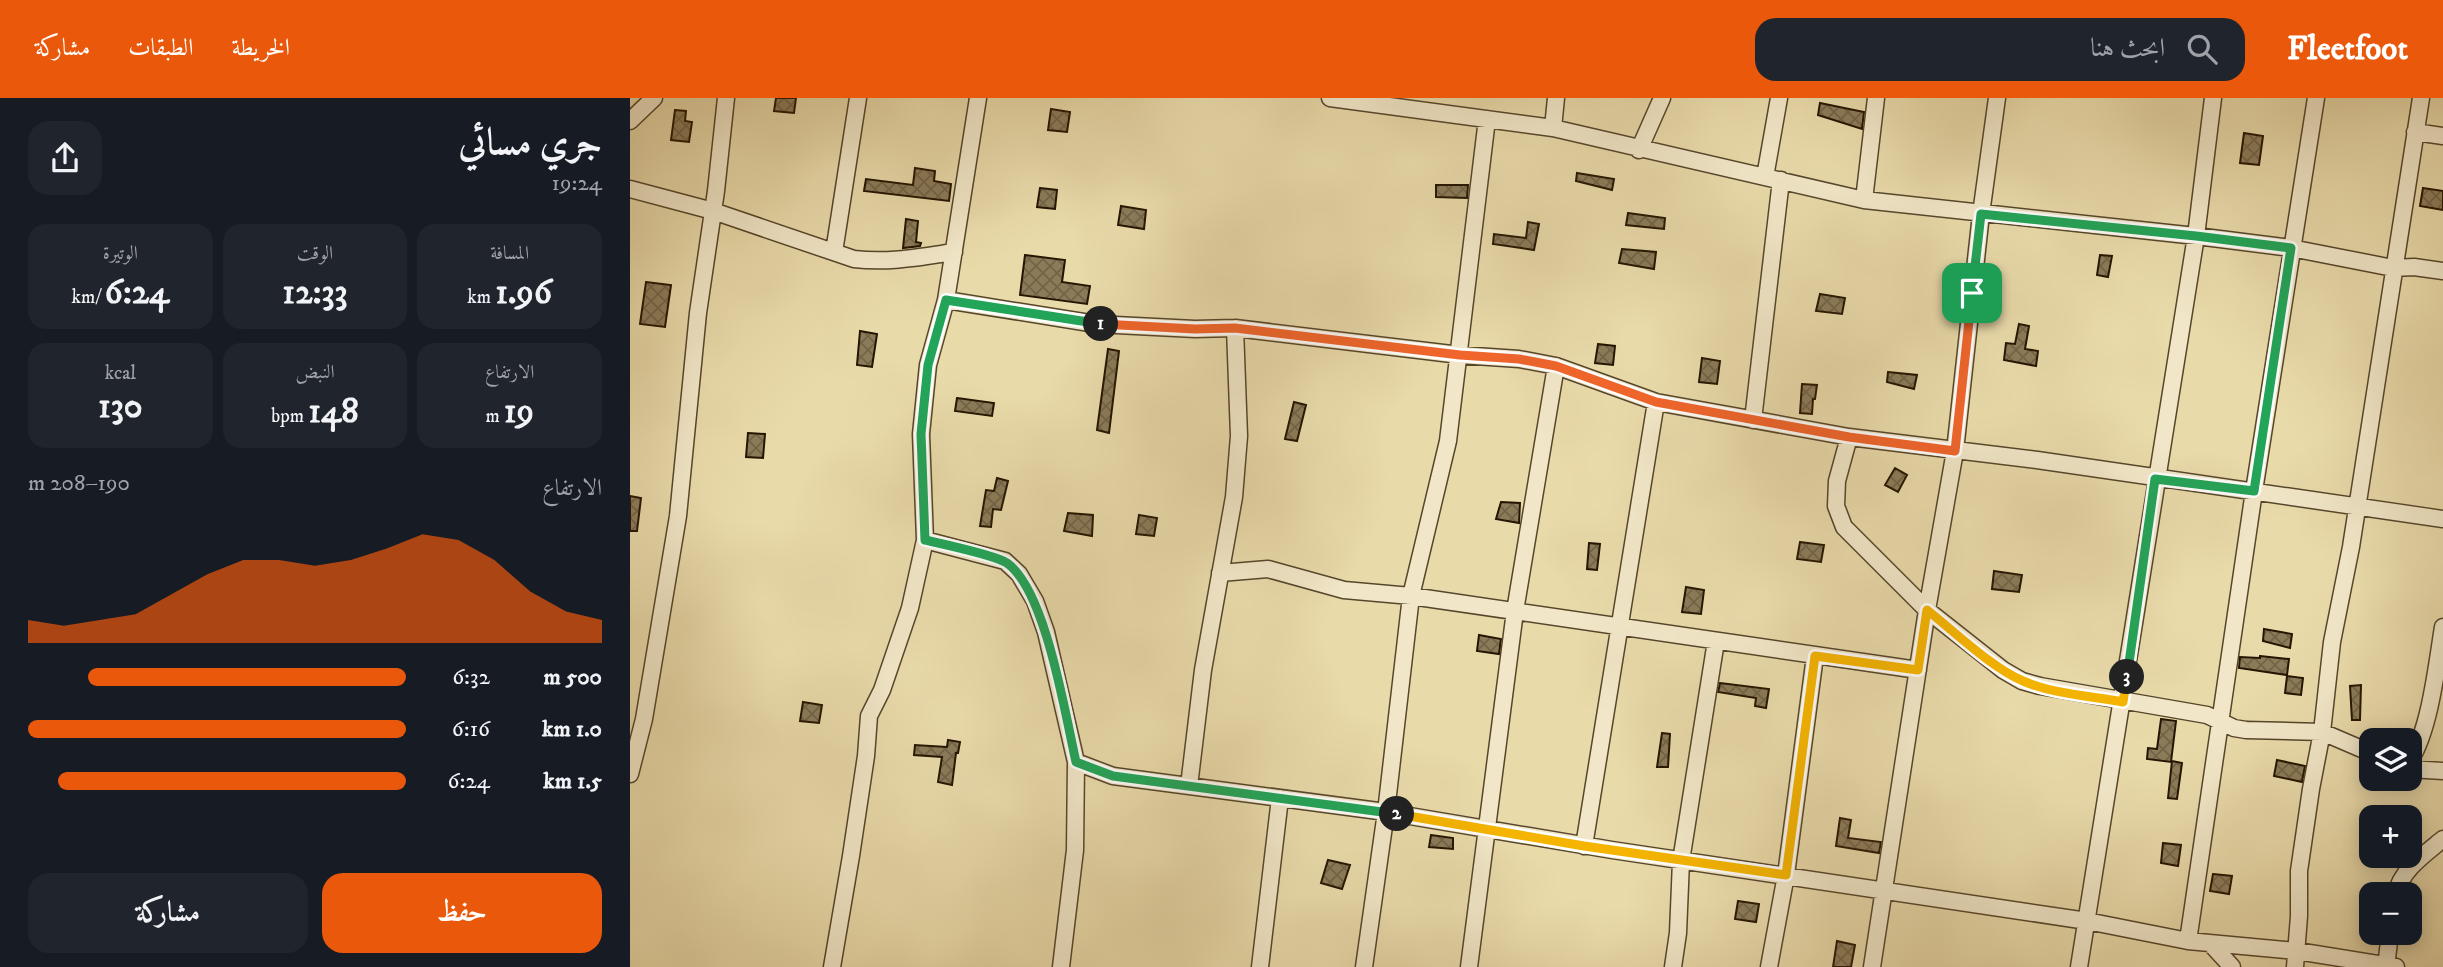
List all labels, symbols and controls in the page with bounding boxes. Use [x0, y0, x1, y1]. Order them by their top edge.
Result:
search box [1755, 18, 2245, 81]
text: Fleetfoot [2287, 29, 2408, 70]
icon: search [2183, 30, 2221, 68]
text: ابحث هنا [2090, 32, 2165, 65]
text: مشاركة [35, 33, 90, 63]
text: الطبقات [128, 33, 194, 63]
text: الخريطة [232, 33, 290, 63]
text: جري مسائي [458, 119, 602, 167]
button: share [28, 121, 102, 195]
text: 19:24 [552, 169, 602, 198]
text: الوتيرة [103, 242, 138, 265]
text: الوقت [297, 242, 333, 265]
text: المسافة [490, 242, 529, 265]
pin [1942, 263, 2002, 323]
text: 6:24 [104, 271, 169, 315]
text: 12:33 [282, 271, 348, 315]
text: 1.96 [495, 271, 552, 315]
icon: arrive [1953, 274, 1991, 312]
text: /km [72, 286, 104, 309]
text: km [467, 286, 495, 309]
pin: 1 [1084, 306, 1119, 342]
text: 1 [1097, 312, 1104, 335]
text: النبض [295, 361, 335, 384]
text: الارتفاع [485, 361, 534, 384]
text: kcal [105, 362, 136, 385]
text: 130 [98, 385, 143, 429]
text: 148 [308, 390, 359, 434]
text: 19 [504, 390, 534, 434]
text: bpm [271, 405, 308, 428]
text: m [485, 405, 504, 428]
text: 190–208 m [28, 469, 130, 498]
text: الارتفاع [542, 474, 602, 503]
pin: 3 [2110, 660, 2144, 694]
text: 6:32 [452, 663, 490, 692]
text: 500 m [544, 663, 602, 692]
text: 3 [2123, 665, 2130, 688]
text: 6:16 [452, 715, 490, 744]
text: 1.0 km [542, 715, 602, 744]
map controls [2359, 728, 2422, 945]
button: layers [2359, 728, 2422, 791]
text: 6:24 [447, 767, 490, 796]
text: 1.5 km [543, 767, 602, 796]
pin: 2 [1380, 796, 1414, 832]
text: 2 [1392, 802, 1401, 825]
button: + [2359, 805, 2422, 868]
button: مشاركة [28, 873, 308, 953]
button: حفظ [322, 873, 602, 953]
button: − [2359, 882, 2422, 945]

